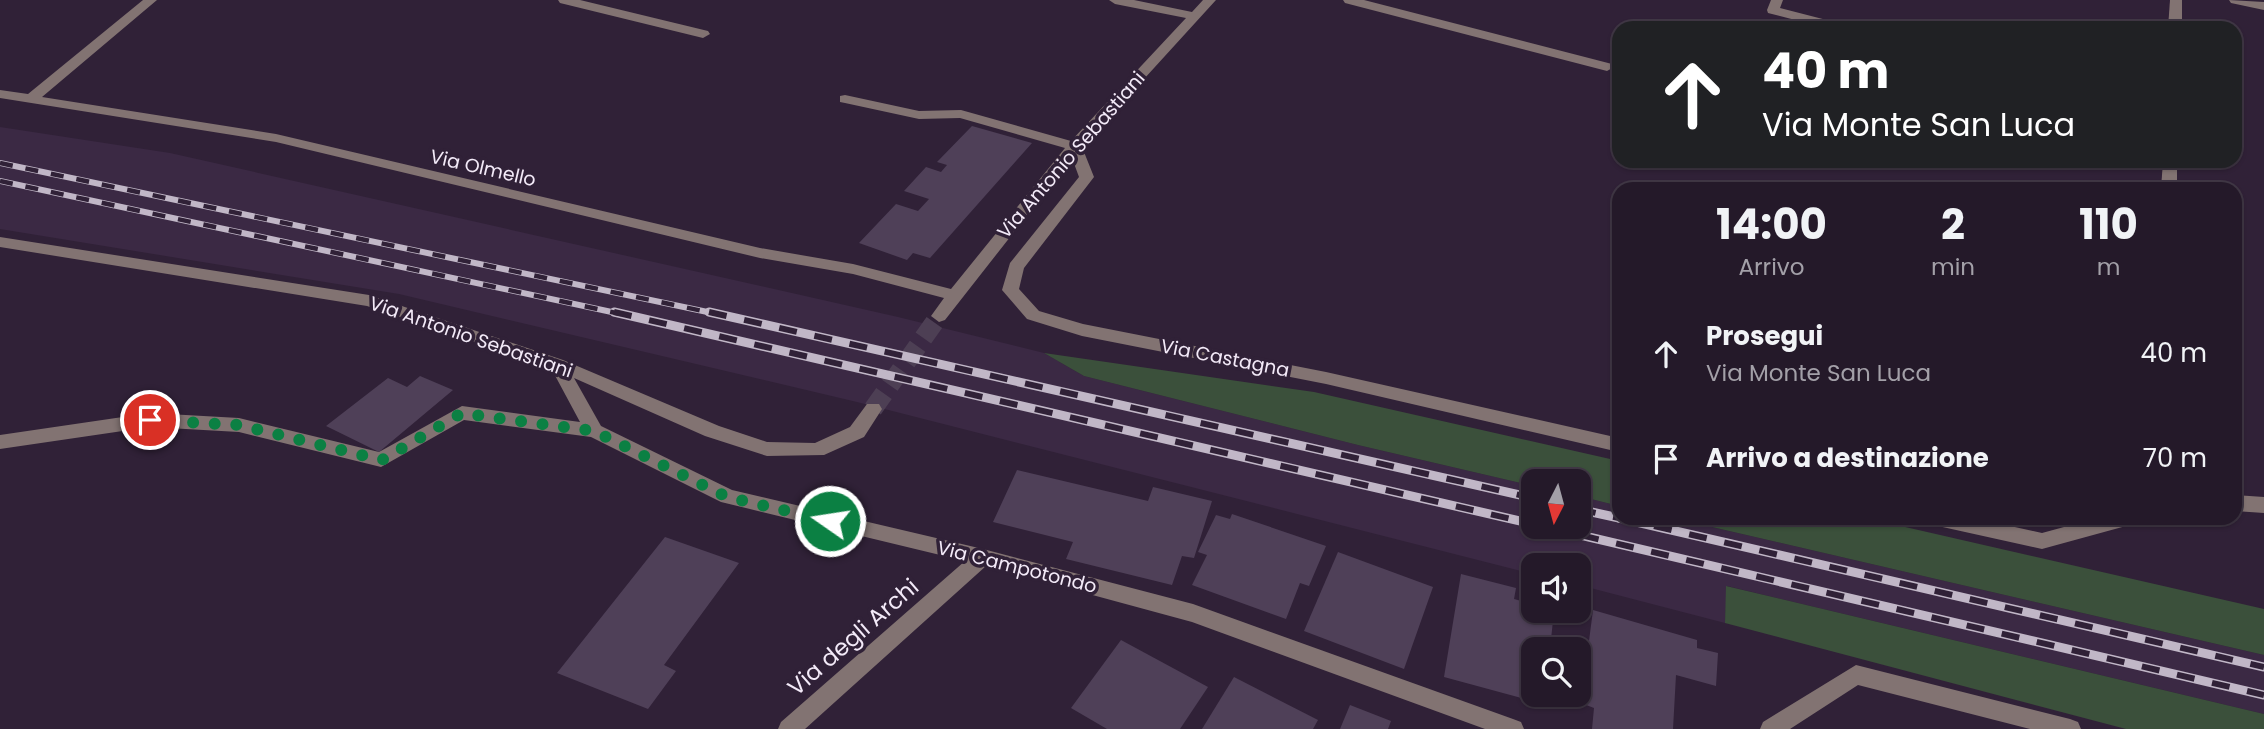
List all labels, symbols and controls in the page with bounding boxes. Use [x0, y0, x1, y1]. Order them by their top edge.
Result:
text: 40 m [1762, 37, 1889, 105]
icon: ahead [1647, 49, 1738, 140]
street label: Via Antonio Sebastiani [991, 66, 1151, 244]
text: Via Monte San Luca [1762, 102, 2075, 147]
street label: Via Olmello [427, 143, 539, 193]
text: 14:00 [1716, 195, 1827, 254]
text: 2 [1941, 195, 1965, 254]
text: 110 [2079, 195, 2138, 254]
text: Arrivo [1738, 251, 1804, 283]
text: min [1931, 251, 1975, 283]
text: m [2097, 251, 2120, 283]
street label: Via Antonio Sebastiani [366, 290, 576, 384]
text: Prosegui [1706, 318, 1823, 354]
street label: Via Castagna [1158, 332, 1292, 384]
icon: ahead [1647, 335, 1685, 373]
text: 40 m [2141, 335, 2207, 371]
text: Via Monte San Luca [1706, 357, 1931, 389]
pin [120, 390, 180, 450]
icon: arrive [131, 401, 169, 439]
icon: arrive [1647, 440, 1685, 478]
text: Arrivo a destinazione [1706, 440, 1989, 476]
text: 70 m [2143, 440, 2207, 476]
north arrow [1521, 469, 1591, 539]
map controls [1521, 469, 1591, 707]
position arrow [793, 484, 867, 558]
street label: Via Campotondo [934, 534, 1100, 600]
button: sound [1521, 553, 1591, 623]
street label: Via degli Archi [781, 571, 925, 703]
button: search [1521, 637, 1591, 707]

